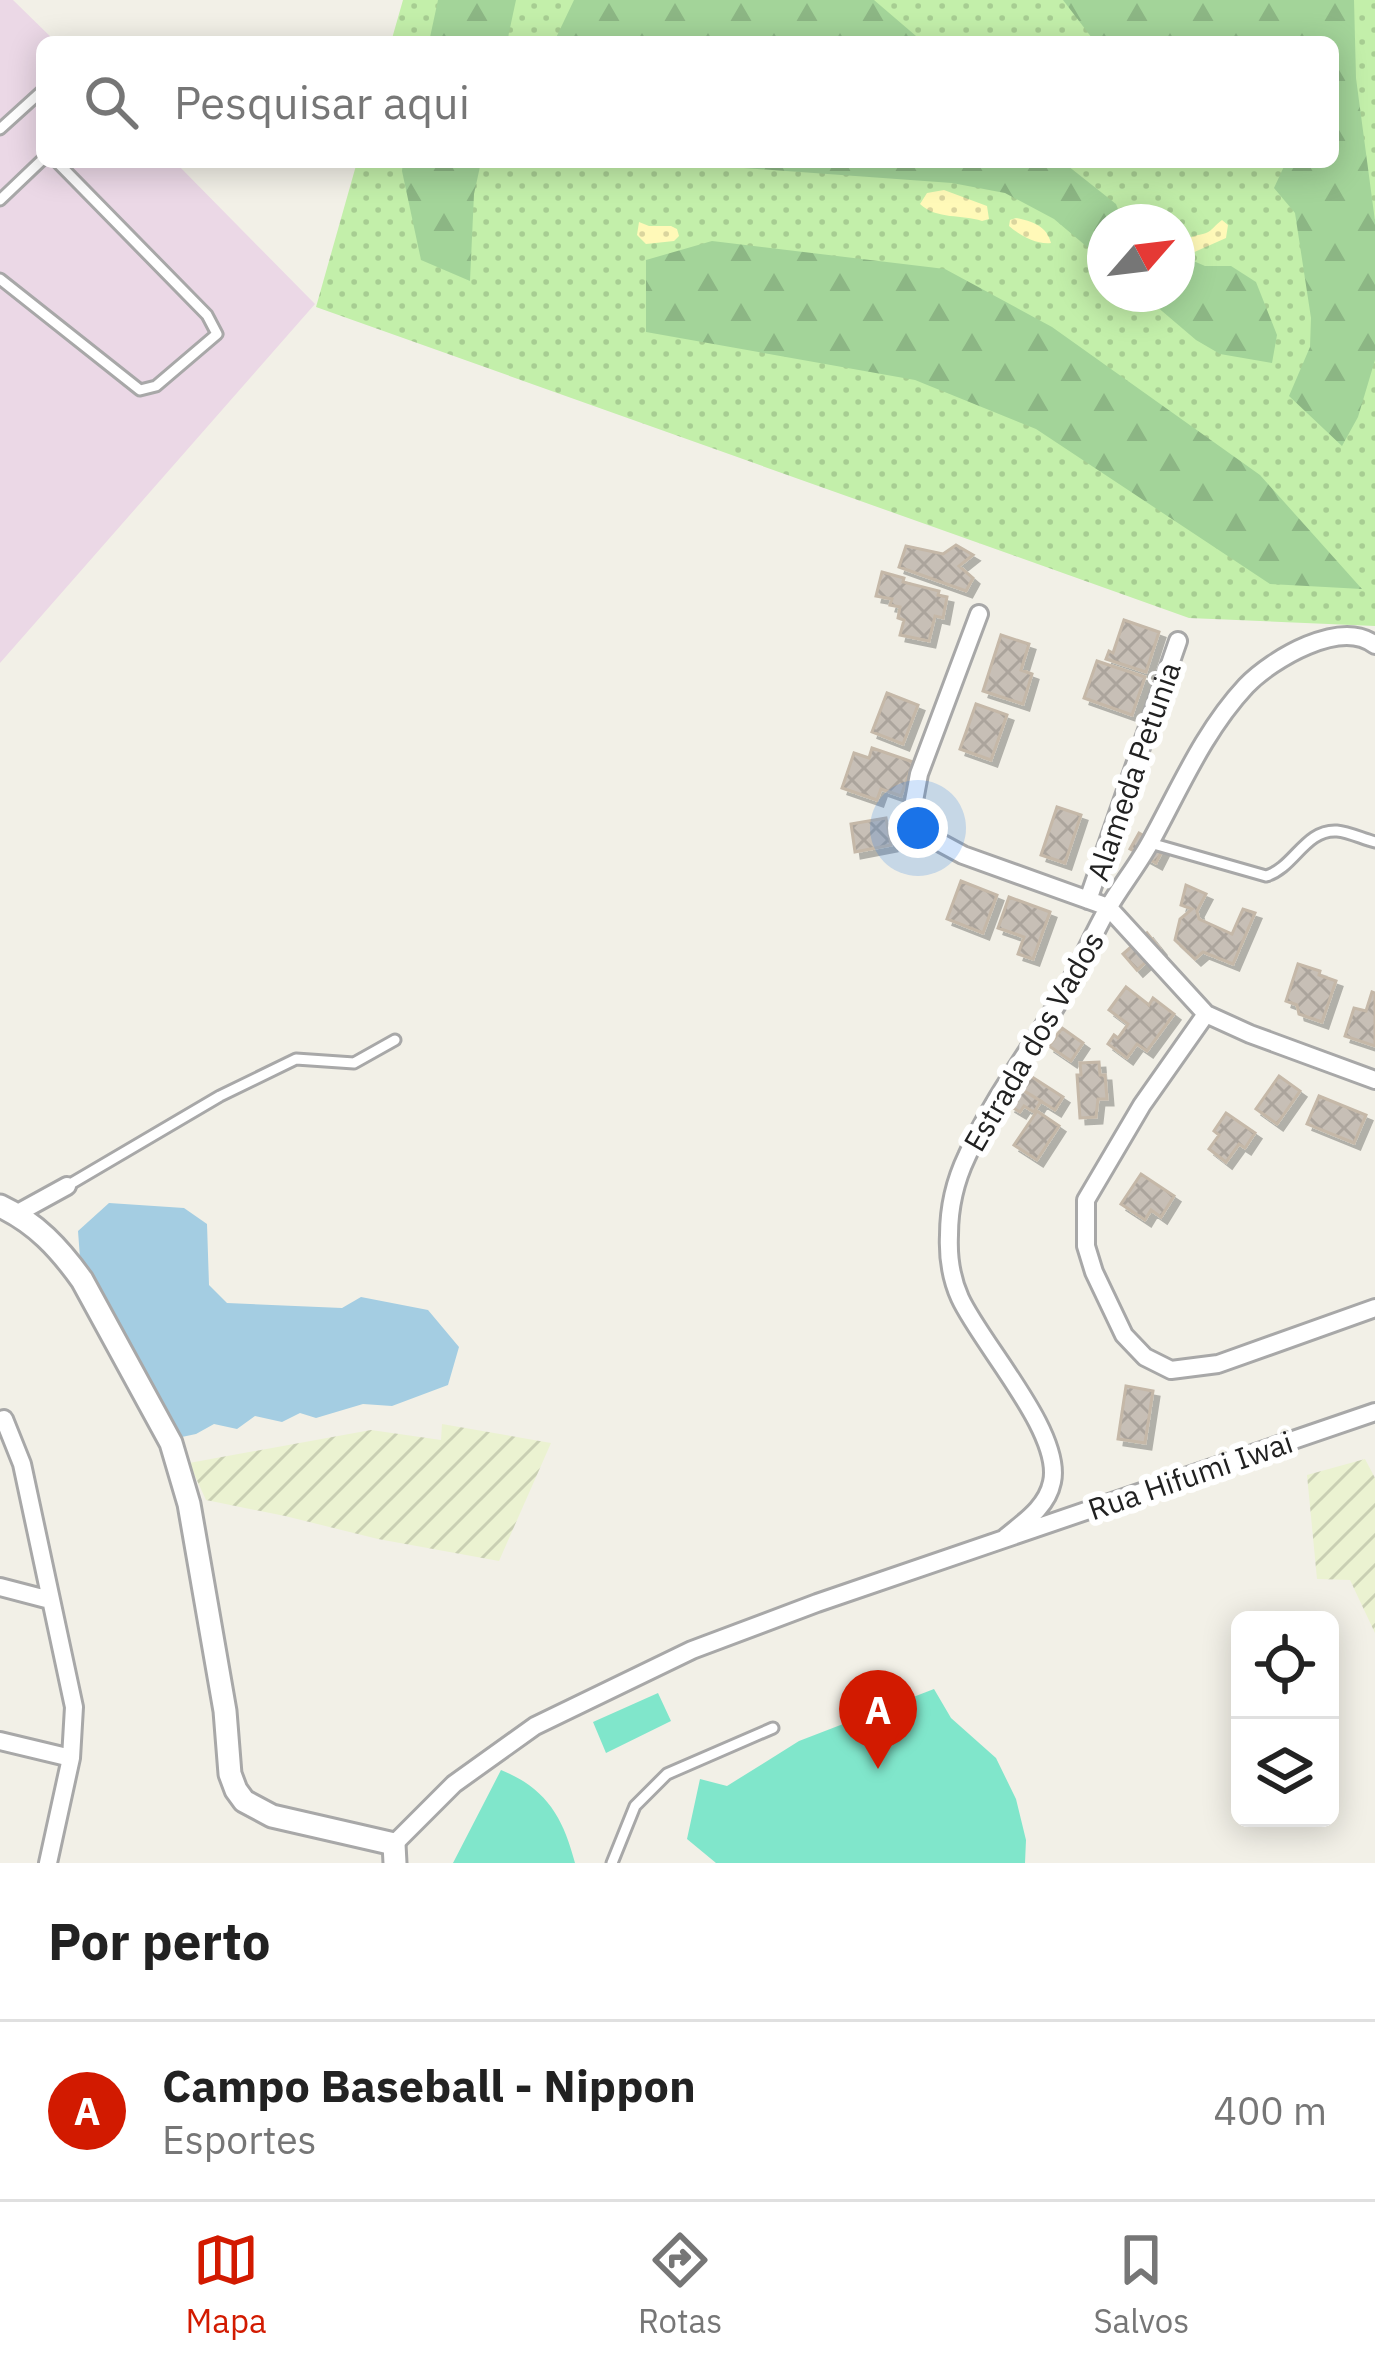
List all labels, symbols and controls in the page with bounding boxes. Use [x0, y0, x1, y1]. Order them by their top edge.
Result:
search box [36, 36, 1339, 168]
icon: search [78, 69, 144, 135]
text: Pesquisar aqui [174, 73, 470, 131]
north arrow [1087, 204, 1195, 312]
street label: Alameda Petunia [1077, 657, 1189, 885]
your location [888, 798, 948, 858]
street label: Estrada dos Vados [954, 924, 1112, 1158]
street label: Rua Hifumi Iwai [1083, 1422, 1297, 1528]
map controls [1231, 1611, 1339, 1827]
button: locate [1231, 1611, 1339, 1719]
pin: A [839, 1670, 917, 1769]
button: layers [1231, 1719, 1339, 1827]
text: Por perto [48, 1908, 270, 1974]
text: Campo Baseball - Nippon [162, 2056, 696, 2114]
text: A [74, 2085, 100, 2136]
text: 400 m [1214, 2085, 1327, 2136]
text: Esportes [162, 2114, 317, 2165]
tab: Mapa [186, 2227, 267, 2342]
tab: Rotas [638, 2227, 722, 2342]
tab: Salvos [1093, 2227, 1189, 2342]

